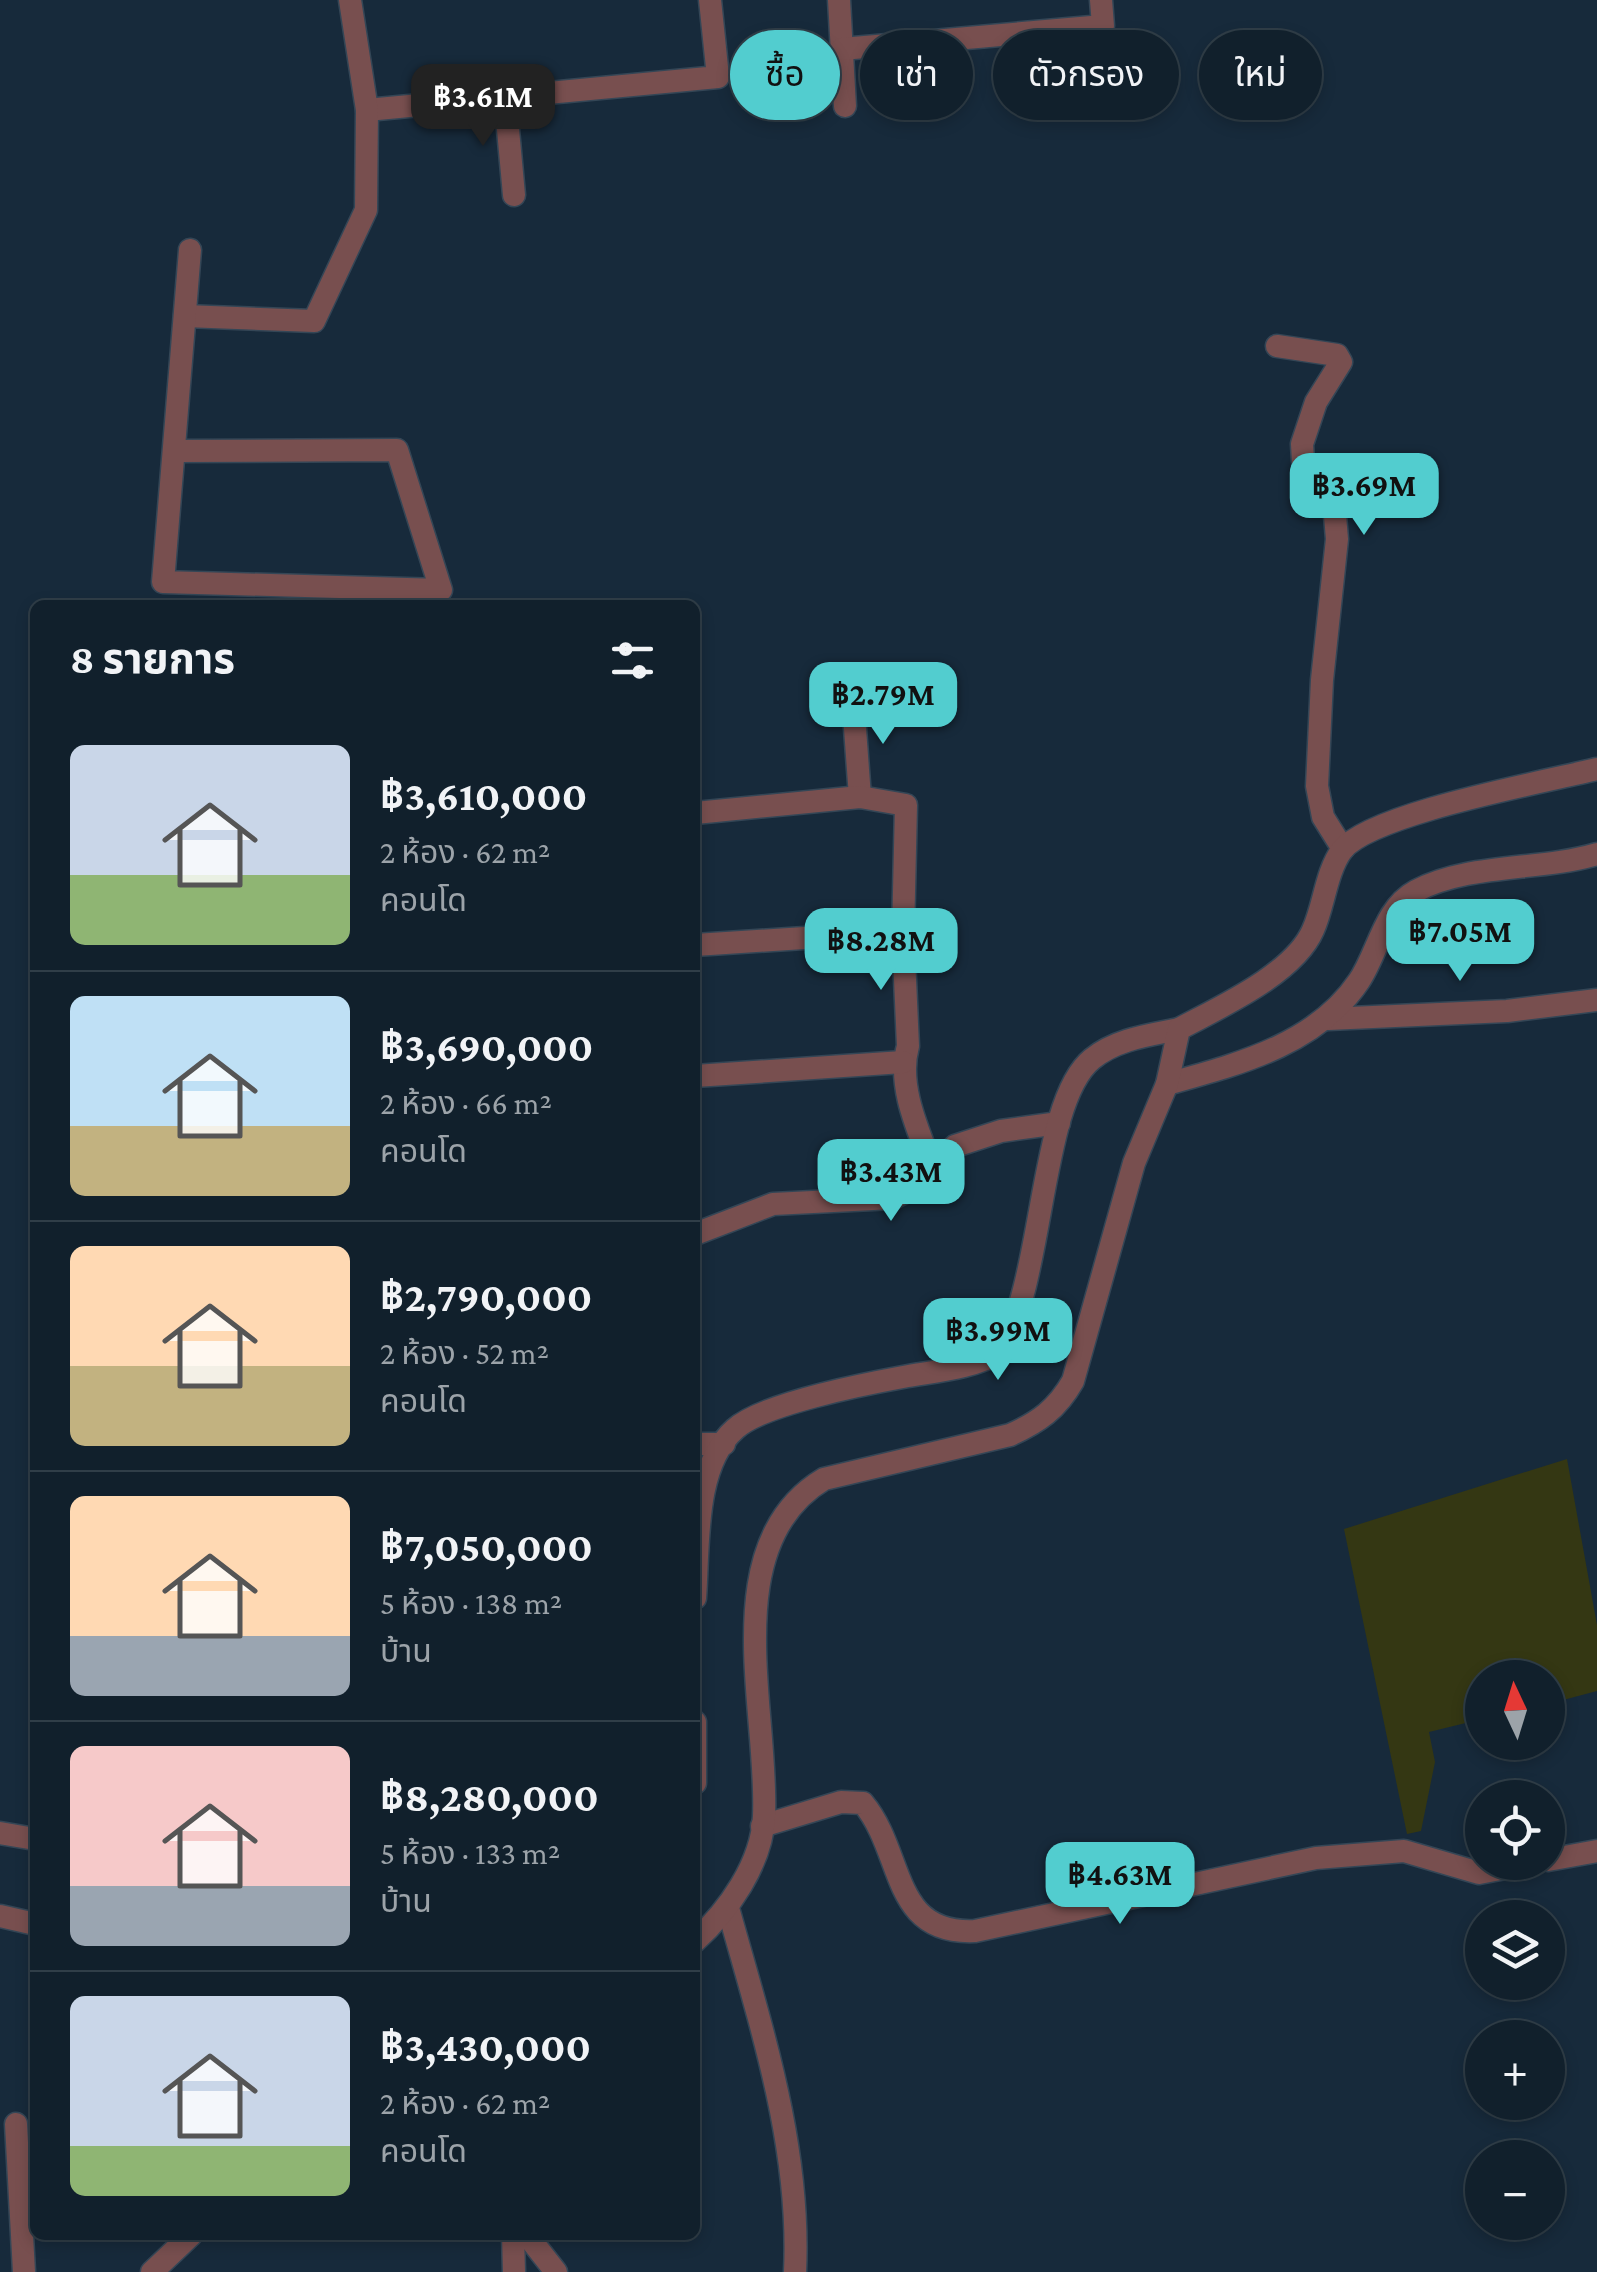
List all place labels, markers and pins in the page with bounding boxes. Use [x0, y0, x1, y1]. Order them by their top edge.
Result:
pin: ฿3.61M [402, 64, 564, 149]
pin: ฿3.69M [1283, 453, 1445, 538]
pin: ฿2.79M [802, 662, 964, 747]
pin: ฿7.05M [1379, 899, 1541, 984]
pin: ฿8.28M [800, 908, 962, 993]
pin: ฿3.43M [810, 1139, 972, 1224]
pin: ฿3.99M [917, 1298, 1079, 1383]
pin: ฿4.63M [1039, 1842, 1201, 1927]

